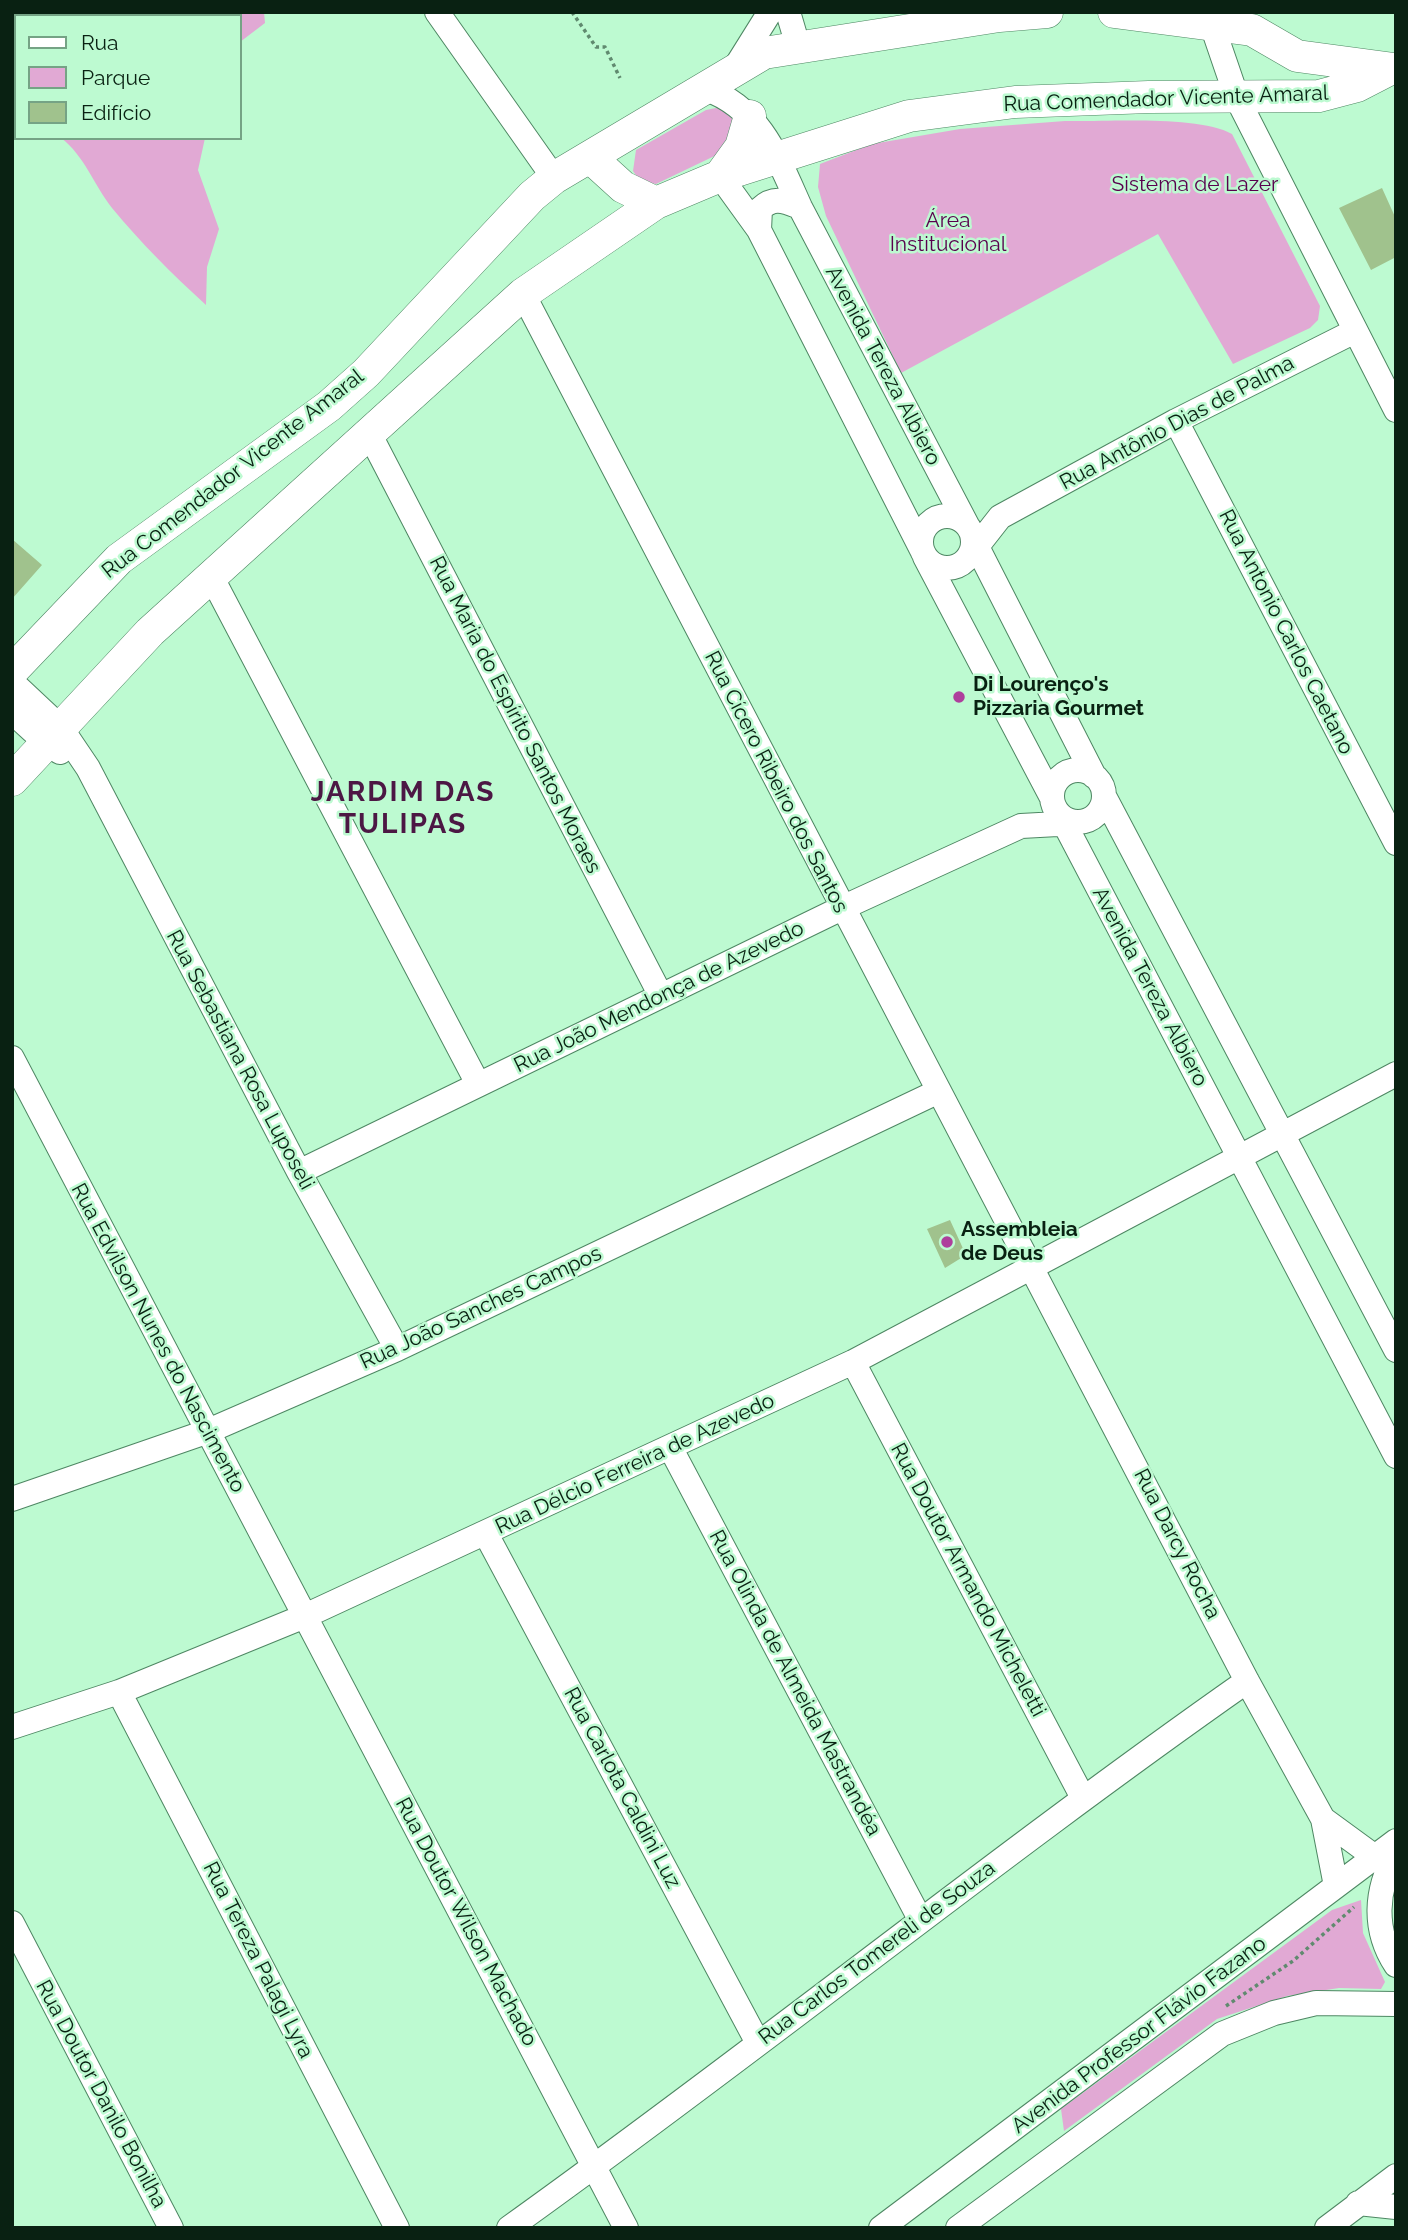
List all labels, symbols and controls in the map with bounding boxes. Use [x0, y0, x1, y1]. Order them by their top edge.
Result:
legend [14, 14, 242, 140]
text: Rua [81, 30, 118, 55]
text: Parque [81, 65, 150, 90]
street label: Rua Comendador Vicente Amaral [1003, 81, 1329, 117]
text: Edifício [81, 100, 151, 125]
park label: Sistema de Lazer [1112, 172, 1278, 198]
park label: Área Institucional [890, 208, 1006, 258]
street label: Avenida Tereza Albiero [820, 262, 946, 470]
street label: Rua Antônio Dias de Palma [1056, 351, 1298, 495]
street label: Rua Comendador Vicente Amaral [97, 364, 369, 584]
street label: Rua Antonio Carlos Caetano [1213, 505, 1359, 759]
street label: Rua Maria do Espírito Santos Moraes [424, 552, 606, 878]
street label: Rua Cícero Ribeiro dos Santos [699, 647, 853, 917]
place label: Di Lourenço's Pizzaria Gourmet [973, 672, 1144, 722]
marker: Di Lourenço's Pizzaria Gourmet [951, 689, 967, 705]
district label: JARDIM DAS TULIPAS [312, 776, 494, 842]
street label: Avenida Tereza Albiero [1087, 883, 1213, 1091]
street label: Rua João Mendonça de Azevedo [510, 916, 808, 1078]
street label: Rua Sebastiana Rosa Luposeli [161, 926, 319, 1194]
street label: Rua Edvilson Nunes do Nascimento [66, 1179, 250, 1497]
place label: Assembleia de Deus [961, 1217, 1078, 1267]
marker: Assembleia de Deus [939, 1234, 955, 1250]
street label: Rua João Sanches Campos [356, 1241, 606, 1375]
street label: Rua Délcio Ferreira de Azevedo [491, 1388, 779, 1540]
street label: Rua Doutor Armando Micheletti [885, 1439, 1051, 1721]
street label: Rua Darcy Rocha [1128, 1465, 1226, 1623]
street label: Rua Olinda de Almeida Mastrandéa [703, 1526, 887, 1840]
street label: Rua Carlota Caldini Luz [558, 1683, 686, 1893]
street label: Rua Doutor Wilson Machado [390, 1793, 542, 2051]
street label: Rua Carlos Tomereli de Souza [754, 1856, 1000, 2050]
street label: Rua Tereza Palagi Lyra [197, 1858, 319, 2062]
street label: Avenida Professor Flávio Fazano [1007, 1931, 1271, 2139]
street label: Rua Doutor Danilo Bonilha [30, 1976, 172, 2212]

